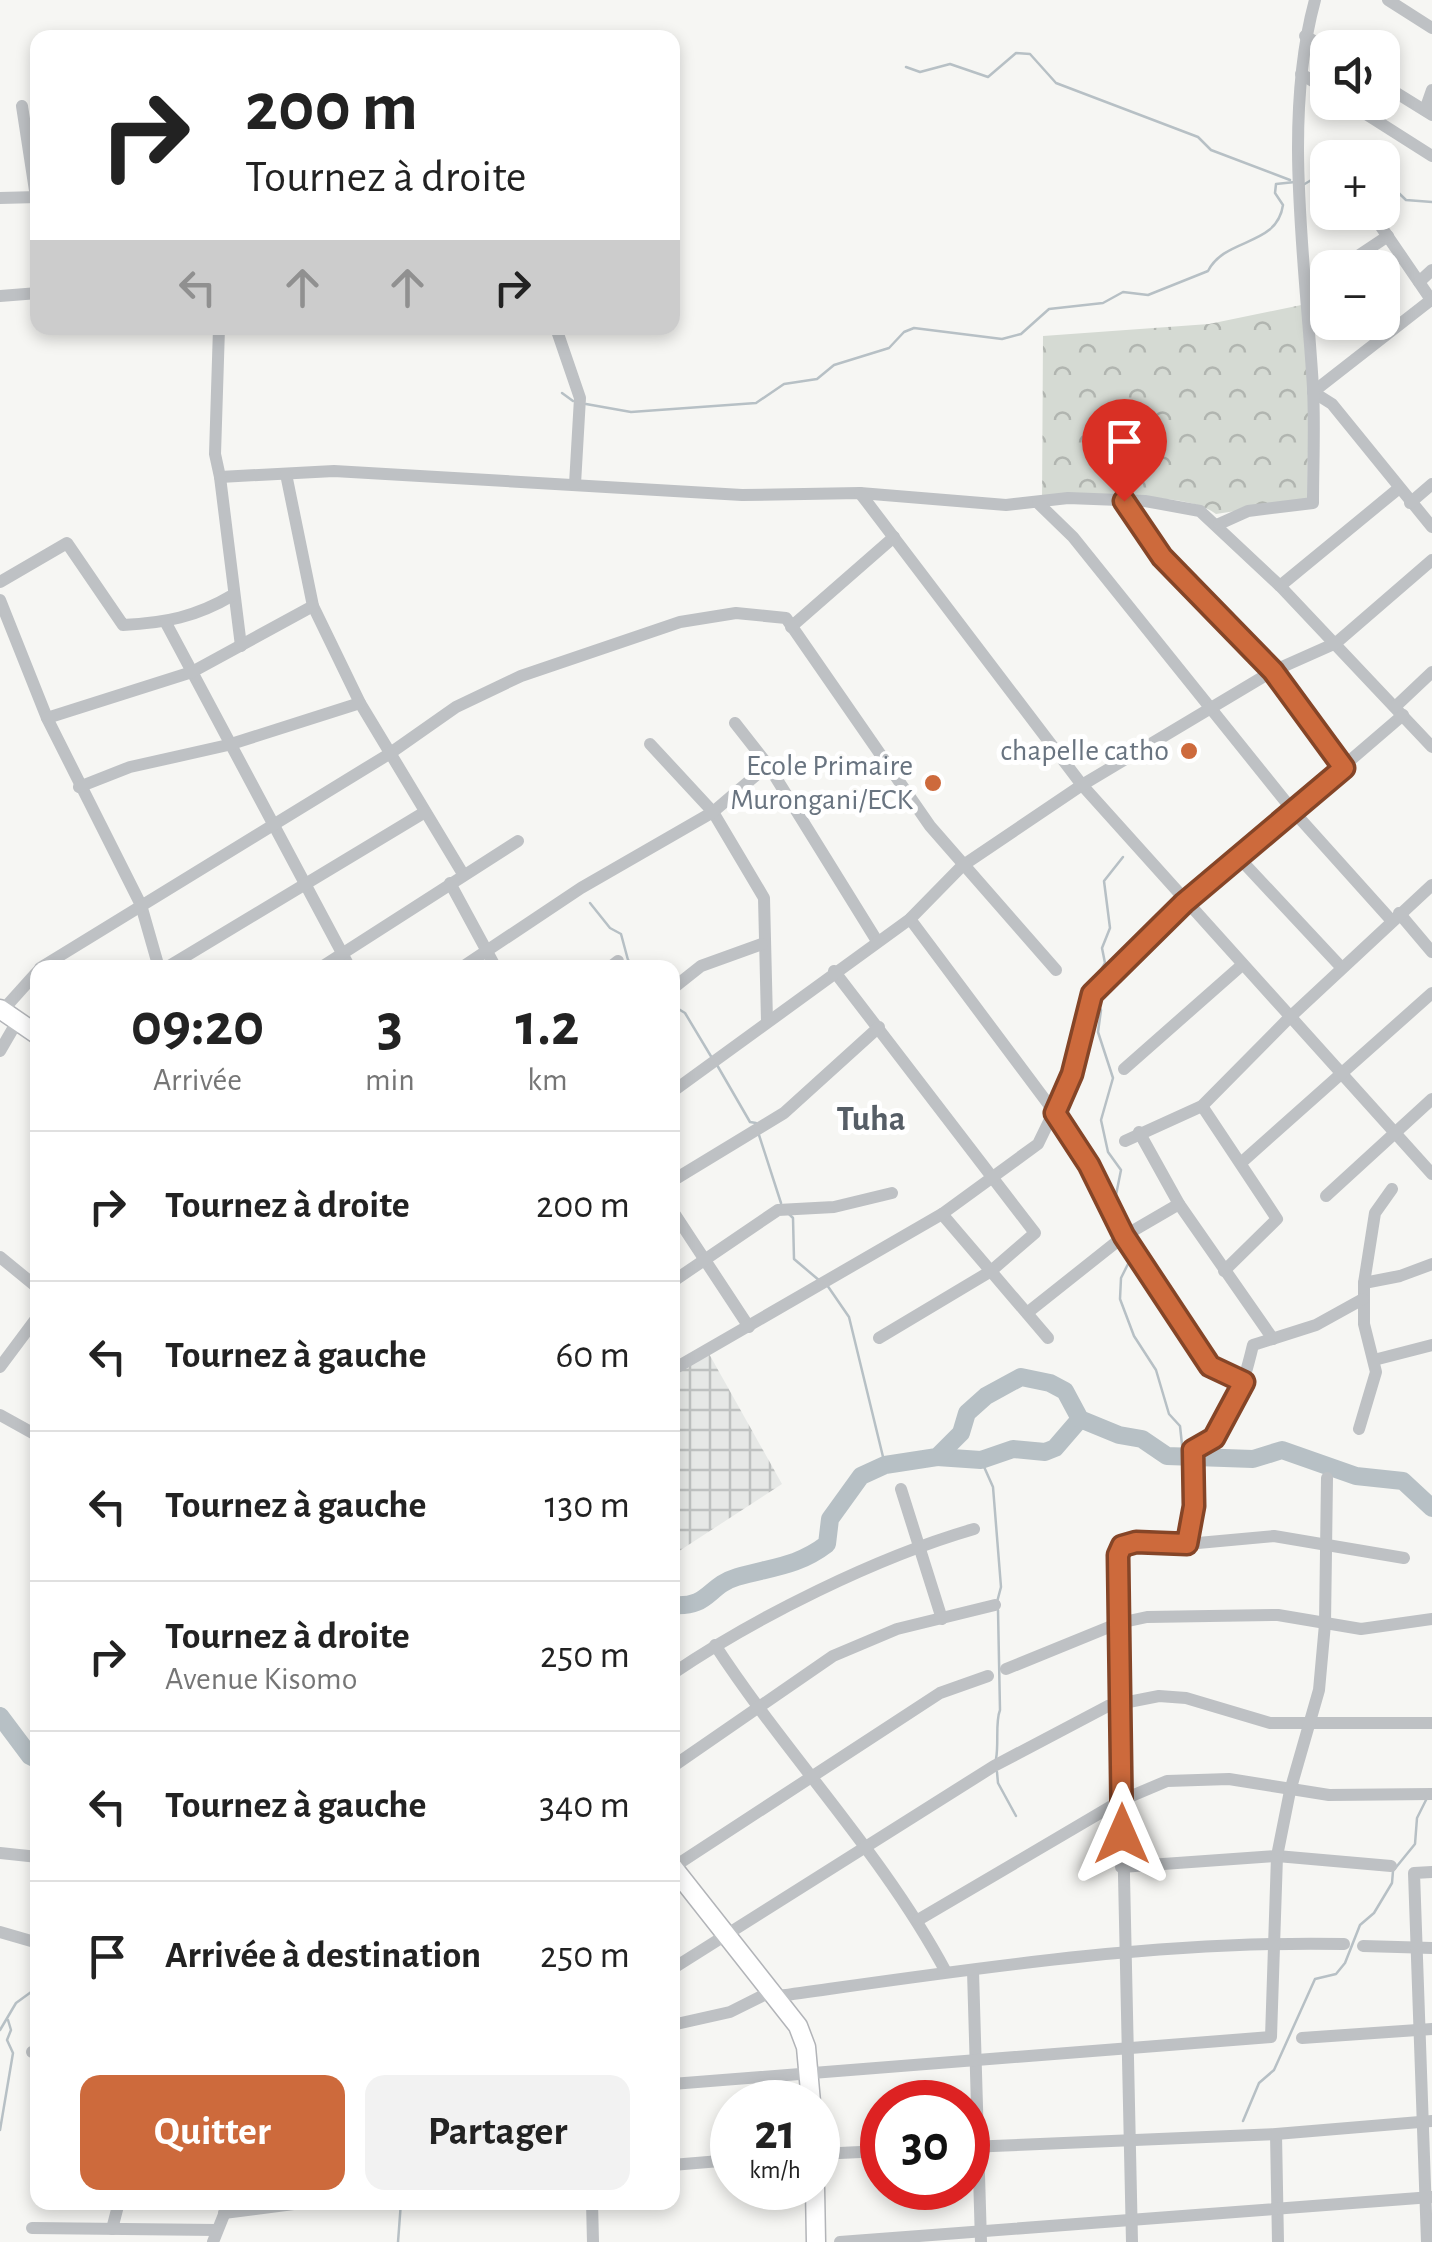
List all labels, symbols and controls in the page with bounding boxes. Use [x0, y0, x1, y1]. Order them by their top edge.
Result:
map controls [1310, 30, 1400, 340]
button: sound [1310, 30, 1400, 120]
icon: right [80, 70, 210, 200]
text: 200 m [245, 73, 418, 143]
button: + [1310, 140, 1400, 230]
text: Tournez à droite [245, 155, 527, 200]
button: − [1310, 250, 1400, 340]
icon: left [170, 260, 225, 315]
icon: ahead [275, 260, 330, 315]
icon: ahead [380, 260, 435, 315]
icon: right [485, 260, 540, 315]
pin [1082, 399, 1167, 502]
icon: arrive [1097, 414, 1152, 469]
place label: chapelle catho [1000, 736, 1169, 766]
marker: chapelle catho [1178, 740, 1200, 762]
place label: Ecole Primaire Murongani/ECK [730, 751, 914, 815]
marker: Ecole Primaire Murongani/ECK [922, 772, 944, 794]
text: 09:20 [131, 996, 264, 1056]
text: 3 [377, 996, 403, 1056]
text: 1.2 [516, 996, 579, 1056]
text: Arrivée [153, 1064, 242, 1096]
text: min [365, 1064, 415, 1096]
text: km [527, 1064, 568, 1096]
district label: Tuha [836, 1102, 906, 1137]
icon: right [80, 1179, 135, 1234]
text: Tournez à droite [165, 1187, 410, 1225]
text: 200 m [536, 1187, 630, 1225]
icon: left [80, 1329, 135, 1384]
text: Tournez à gauche [165, 1337, 427, 1375]
text: 60 m [555, 1337, 630, 1375]
icon: left [80, 1479, 135, 1534]
text: Tournez à gauche [165, 1487, 427, 1525]
text: 130 m [545, 1487, 630, 1525]
text: Tournez à droite [165, 1618, 410, 1656]
icon: right [80, 1629, 135, 1684]
text: 250 m [540, 1637, 630, 1675]
text: Avenue Kisomo [165, 1663, 357, 1695]
icon: left [80, 1779, 135, 1834]
position arrow [1070, 1782, 1174, 1886]
text: Tournez à gauche [165, 1787, 427, 1825]
text: 340 m [539, 1787, 630, 1825]
icon: arrive [80, 1929, 135, 1984]
text: Arrivée à destination [165, 1937, 481, 1975]
text: 250 m [540, 1937, 630, 1975]
button: Quitter [80, 2075, 345, 2190]
button: Partager [365, 2075, 630, 2190]
speed limit sign: 30 [860, 2080, 990, 2210]
text: 21 [754, 2108, 796, 2158]
text: km/h [749, 2158, 801, 2183]

